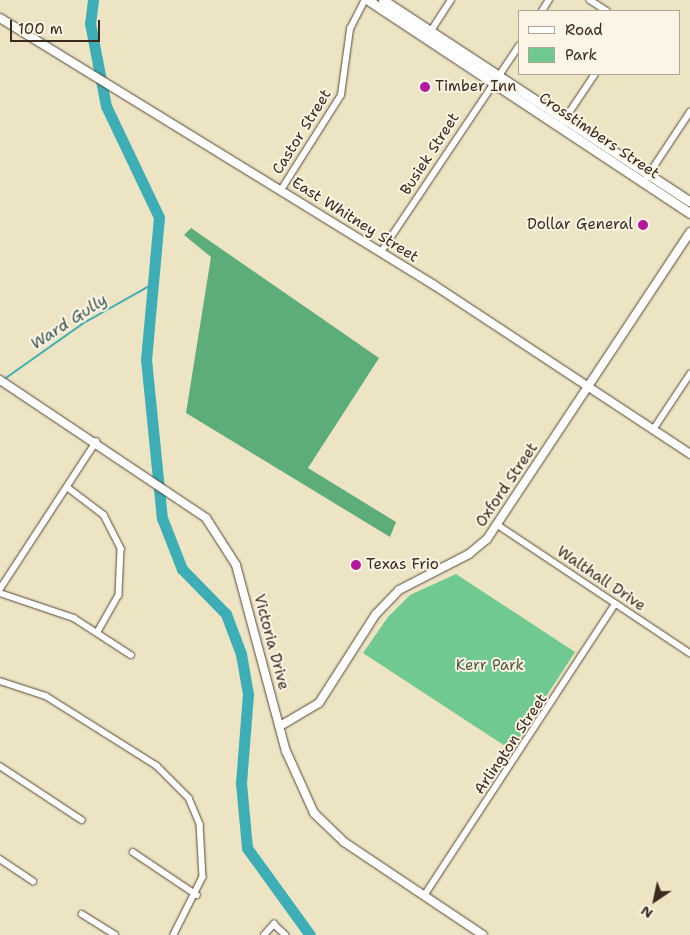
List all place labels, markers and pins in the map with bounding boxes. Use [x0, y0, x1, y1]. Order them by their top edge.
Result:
place label: Timber Inn [435, 78, 516, 96]
marker: Timber Inn [419, 81, 431, 93]
place label: Dollar General [527, 216, 633, 234]
marker: Dollar General [637, 219, 649, 231]
place label: Texas Frio [366, 556, 439, 574]
marker: Texas Frio [350, 559, 362, 571]

